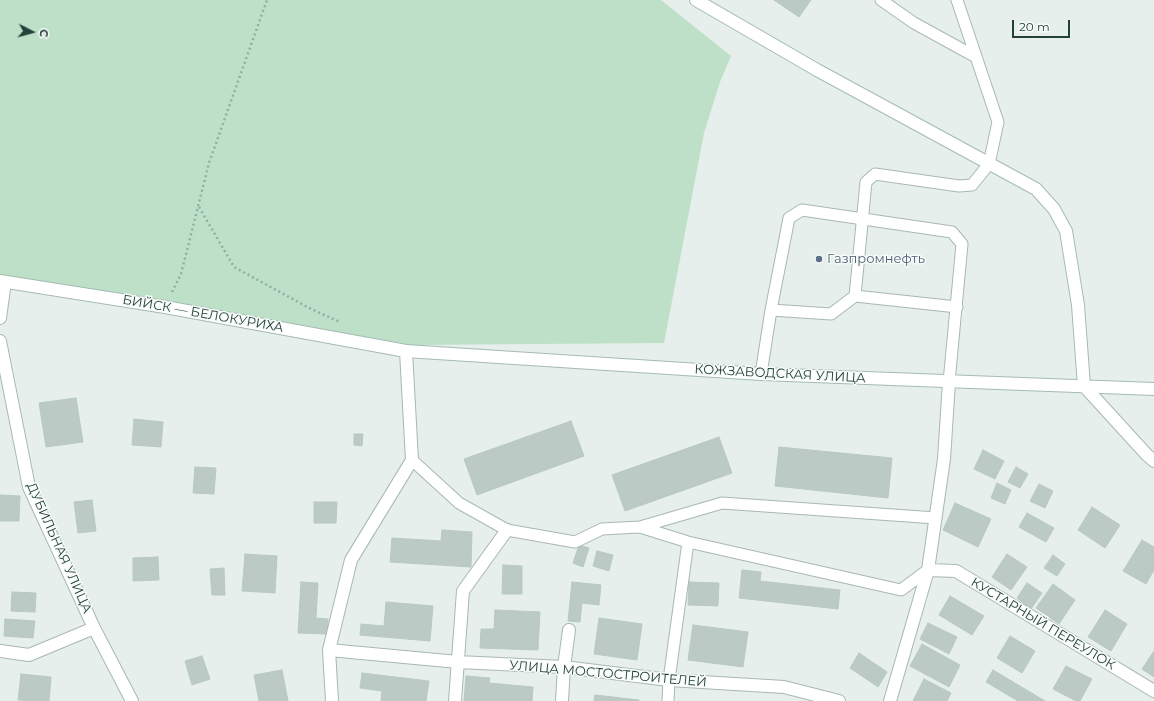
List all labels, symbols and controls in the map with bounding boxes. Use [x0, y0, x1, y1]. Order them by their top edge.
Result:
north arrow [12, 12, 52, 52]
scale bar [1014, 12, 1072, 38]
text: 20 m [1019, 19, 1050, 34]
text: С [37, 29, 51, 38]
place label: Газпромнефть [827, 251, 925, 267]
marker: Газпромнефть [814, 254, 824, 264]
street label: БИЙСК — БЕЛОКУРИХА [121, 292, 285, 336]
street label: КОЖЗАВОДСКАЯ УЛИЦА [694, 362, 866, 386]
street label: ДУБИЛЬНАЯ УЛИЦА [23, 480, 95, 616]
street label: КУСТАРНЫЙ ПЕРЕУЛОК [968, 575, 1118, 673]
street label: УЛИЦА МОСТОСТРОИТЕЛЕЙ [509, 658, 707, 690]

